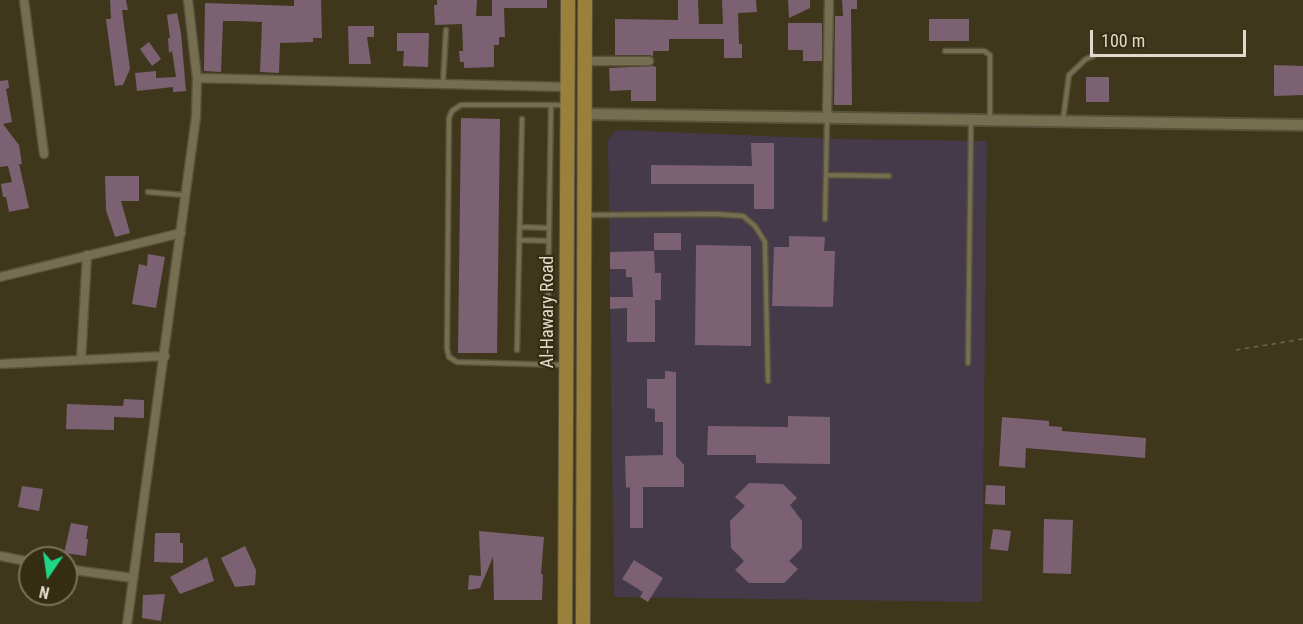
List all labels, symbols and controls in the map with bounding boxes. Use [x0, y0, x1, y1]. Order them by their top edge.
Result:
scale bar [1093, 18, 1249, 56]
text: 100 m [1101, 30, 1145, 51]
street label: Al-Hawary Road [537, 256, 559, 368]
north arrow [18, 546, 78, 606]
text: N [37, 582, 51, 602]

